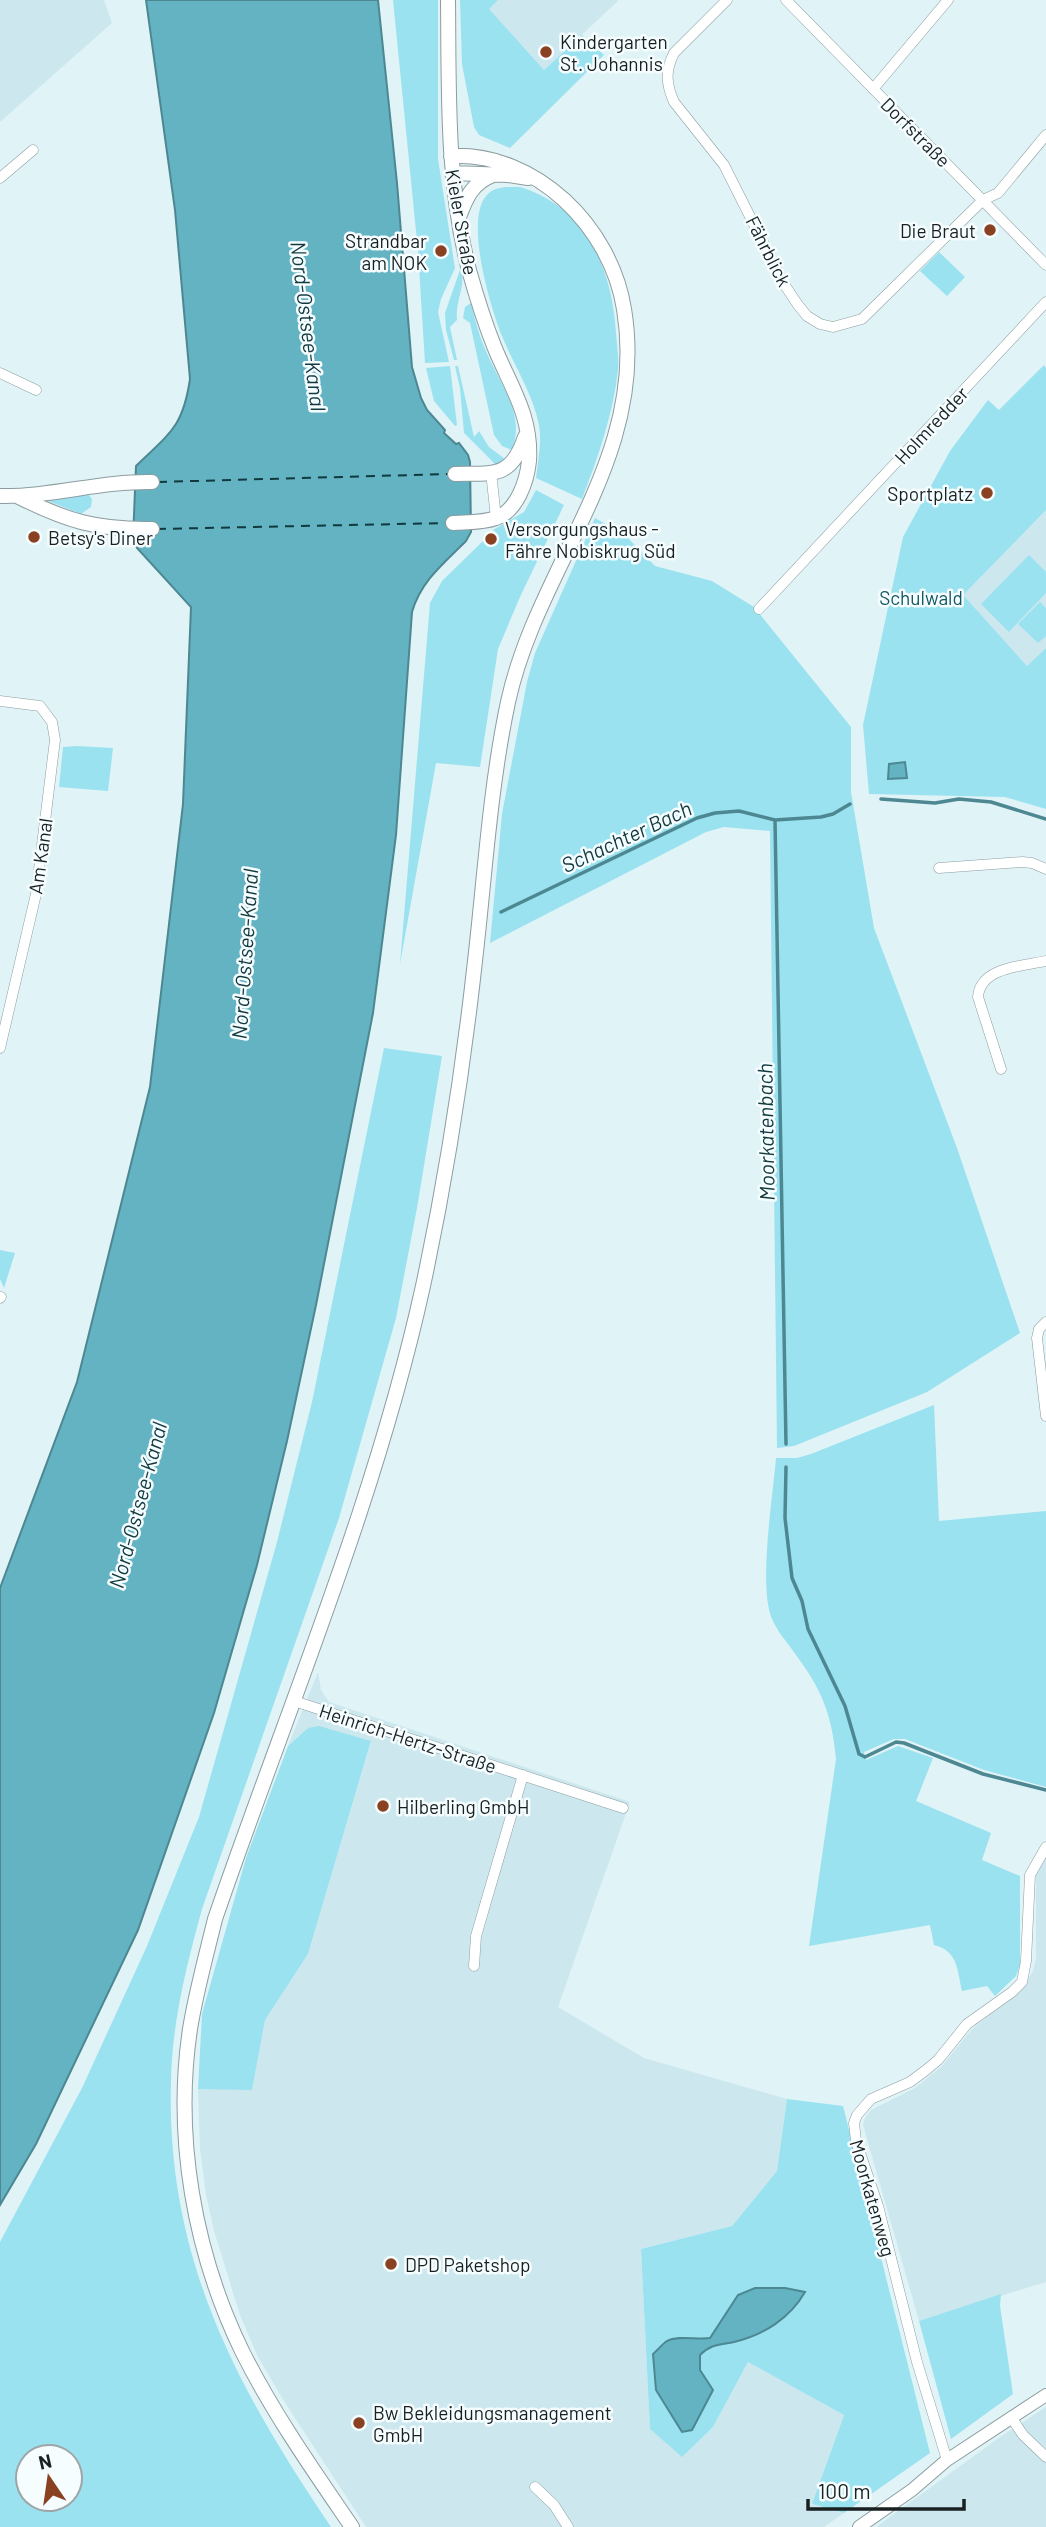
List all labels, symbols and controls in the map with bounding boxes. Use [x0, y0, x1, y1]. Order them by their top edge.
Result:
place label: Kindergarten St. Johannis [560, 30, 668, 75]
marker: Kindergarten St. Johannis [538, 44, 554, 60]
street label: Dorfstraße [876, 92, 956, 172]
street label: Kieler Straße [441, 167, 483, 277]
street label: Fährblick [741, 212, 797, 290]
place label: Die Braut [900, 219, 976, 242]
marker: Die Braut [982, 222, 998, 238]
place label: Strandbar am NOK [345, 229, 427, 274]
water label: Nord-Ostsee-Kanal [286, 240, 332, 413]
marker: Strandbar am NOK [433, 243, 449, 259]
street label: Holmredder [889, 381, 973, 469]
place label: Sportplatz [887, 482, 973, 505]
marker: Sportplatz [979, 485, 995, 501]
place label: Versorgungshaus - Fähre Nobiskrug Süd [505, 517, 676, 562]
place label: Betsy's Diner [48, 526, 153, 549]
marker: Betsy's Diner [26, 529, 42, 545]
marker: Versorgungshaus - Fähre Nobiskrug Süd [483, 531, 499, 547]
park label: Schulwald [879, 586, 963, 609]
water label: Schachter Bach [557, 795, 695, 877]
street label: Am Kanal [23, 816, 57, 896]
water label: Nord-Ostsee-Kanal [226, 868, 262, 1040]
water label: Moorkatenbach [751, 1063, 779, 1201]
water label: Nord-Ostsee-Kanal [103, 1419, 171, 1591]
street label: Heinrich-Hertz-Straße [317, 1699, 499, 1777]
place label: Hilberling GmbH [397, 1795, 530, 1818]
marker: Hilberling GmbH [375, 1798, 391, 1814]
street label: Moorkatenweg [845, 2137, 901, 2259]
place label: DPD Paketshop [405, 2253, 531, 2276]
marker: DPD Paketshop [383, 2256, 399, 2272]
place label: Bw Bekleidungsmanagement GmbH [373, 2401, 612, 2446]
marker: Bw Bekleidungsmanagement GmbH [351, 2415, 367, 2431]
north arrow [14, 2443, 84, 2513]
text: N [36, 2448, 54, 2474]
scale bar [808, 2468, 964, 2512]
text: 100 m [818, 2478, 871, 2503]

